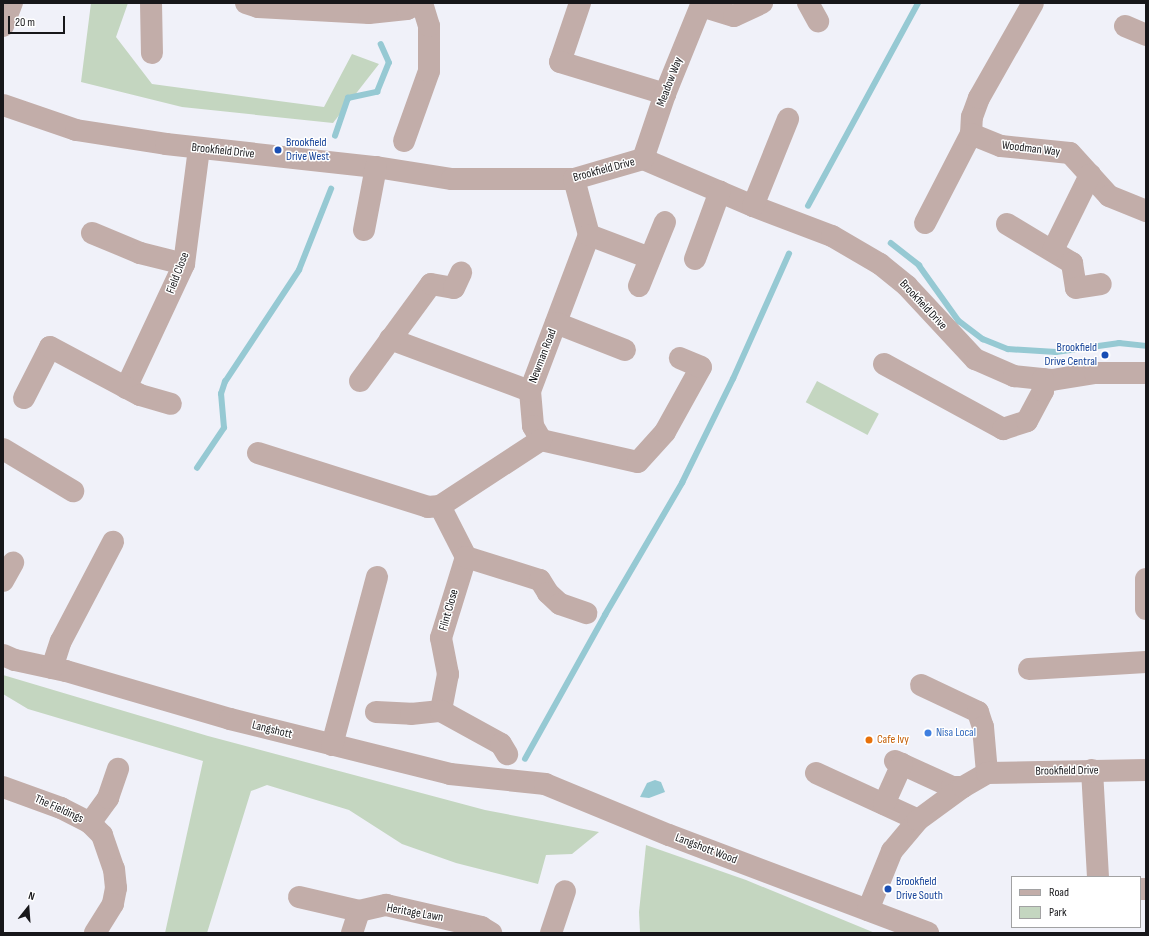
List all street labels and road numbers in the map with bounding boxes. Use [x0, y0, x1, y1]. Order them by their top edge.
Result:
street label: Meadow Way [654, 55, 686, 109]
street label: Woodman Way [1001, 138, 1061, 160]
street label: Brookfield Drive [191, 141, 255, 161]
street label: Brookfield Drive [572, 155, 636, 185]
street label: Field Close [164, 250, 192, 296]
street label: Brookfield Drive [896, 277, 950, 333]
street label: Newman Road [526, 327, 560, 385]
street label: Flint Close [436, 588, 462, 632]
street label: Langshott [251, 718, 293, 742]
street label: Brookfield Drive [1035, 763, 1099, 779]
street label: The Fieldings [32, 792, 86, 826]
street label: Langshott Wood [673, 831, 739, 867]
street label: Heritage Lawn [386, 901, 444, 925]

